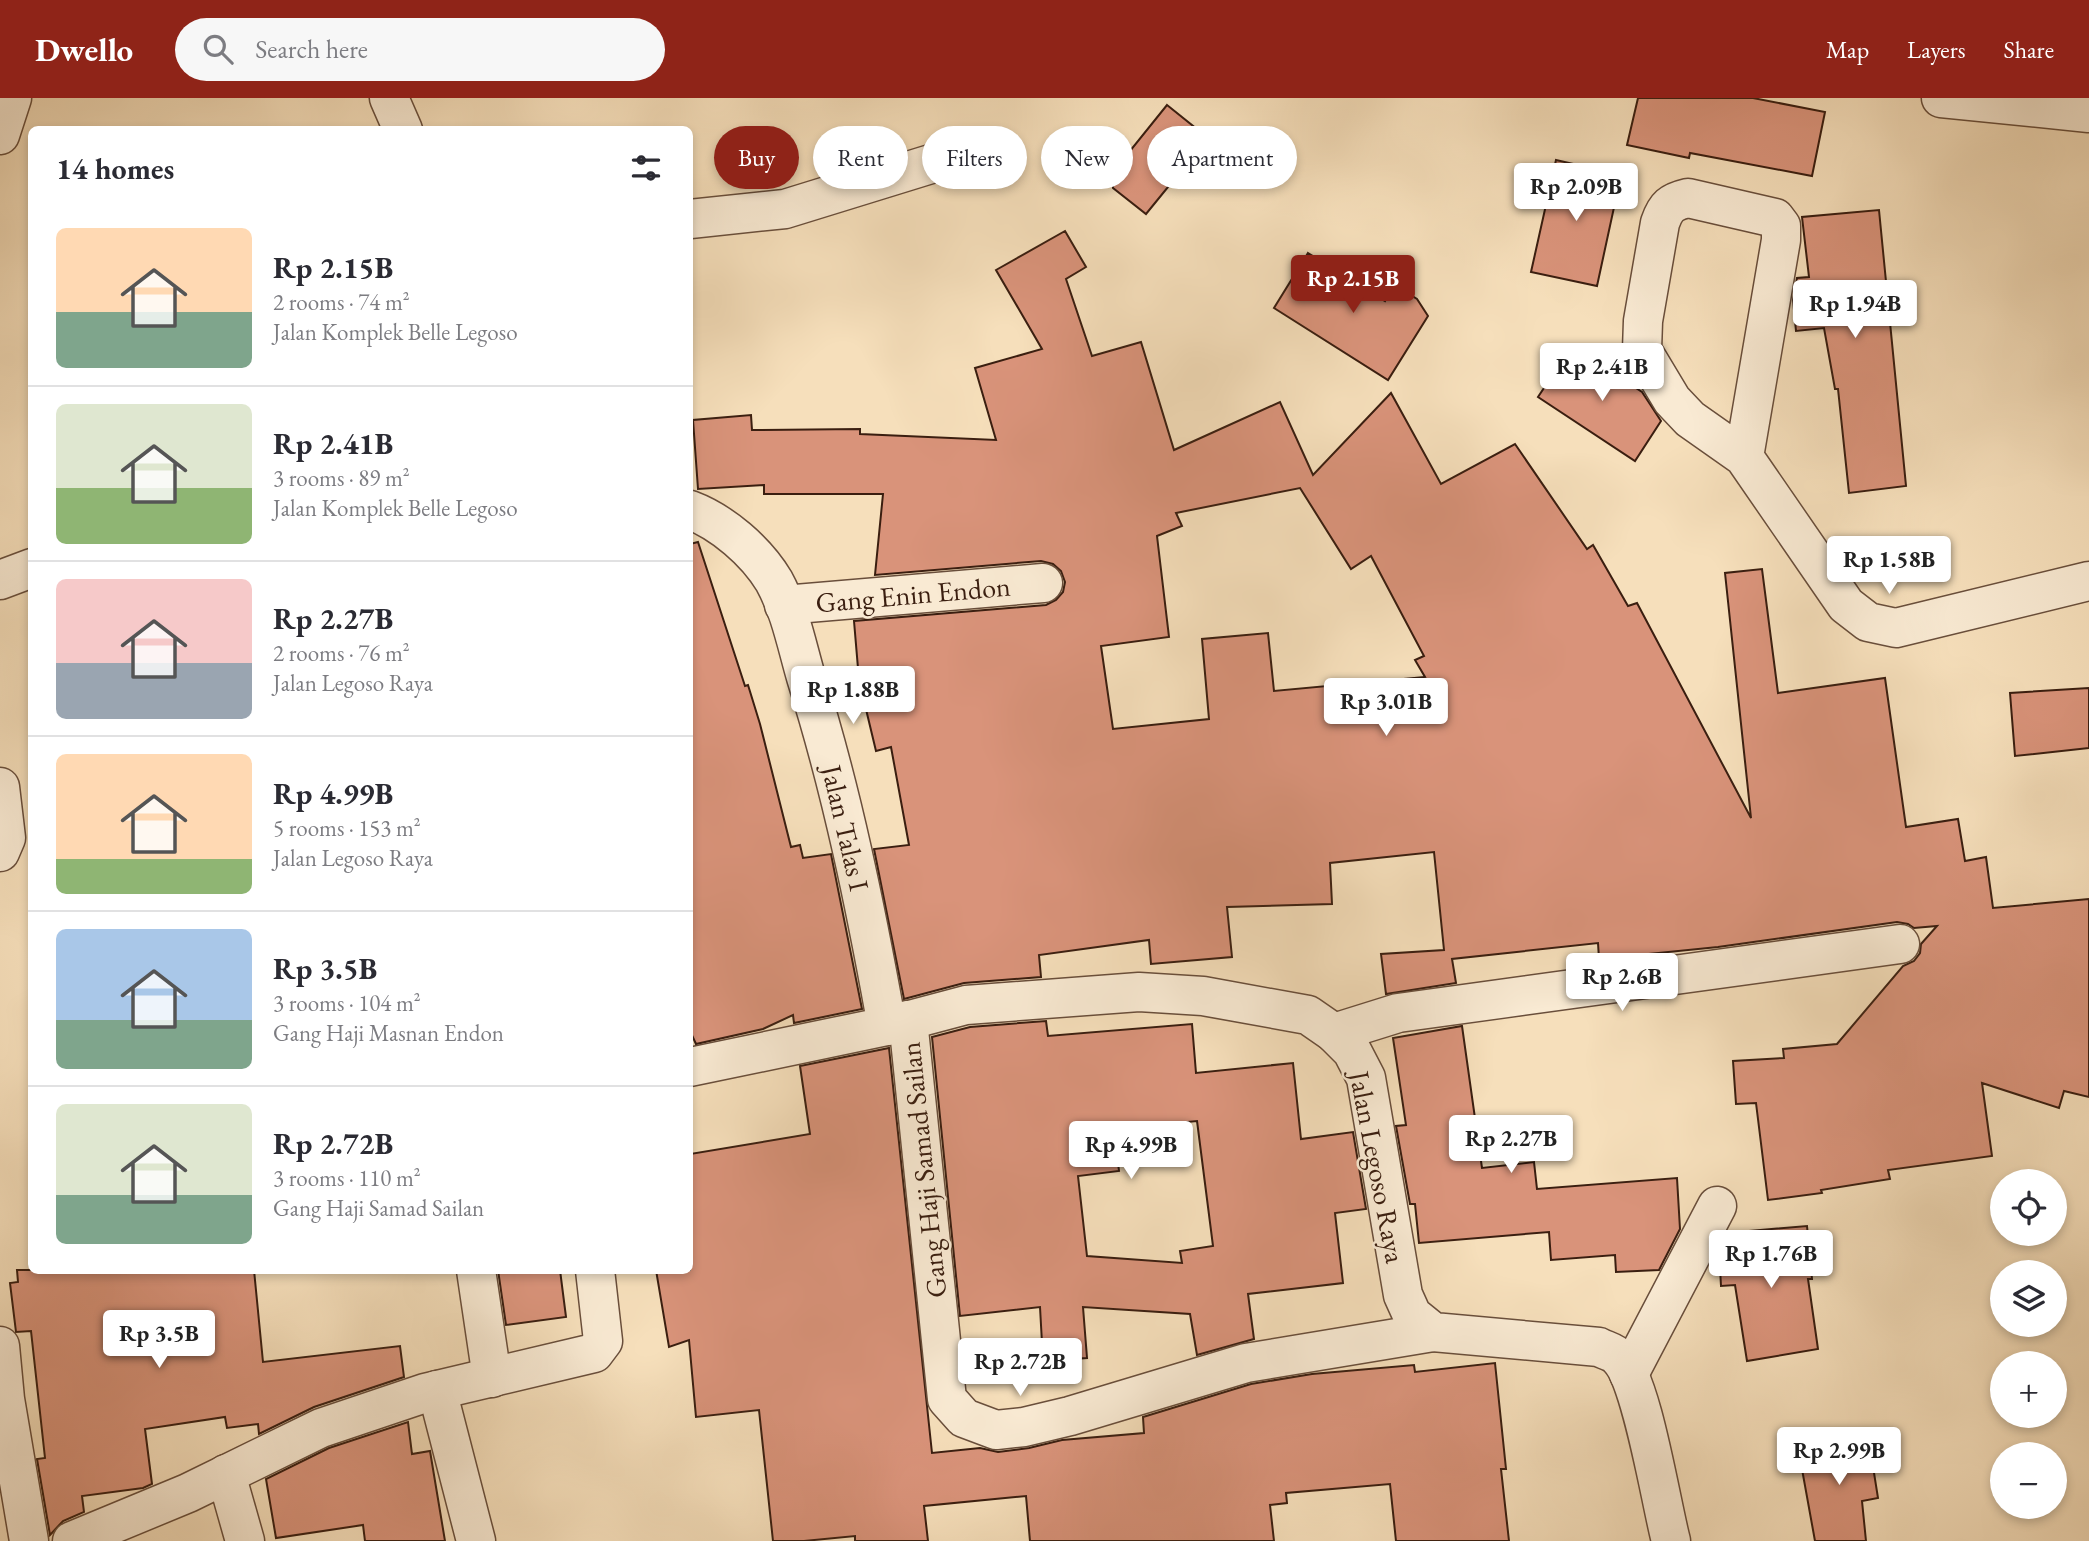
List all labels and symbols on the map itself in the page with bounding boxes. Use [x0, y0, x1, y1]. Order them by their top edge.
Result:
pin: Rp 2.09B [1504, 164, 1648, 223]
pin: Rp 2.15B [1281, 256, 1425, 315]
pin: Rp 1.94B [1783, 280, 1927, 340]
pin: Rp 2.41B [1530, 344, 1674, 403]
pin: Rp 1.58B [1817, 536, 1961, 596]
street label: Gang Enin Endon [814, 568, 1012, 620]
pin: Rp 1.88B [781, 666, 925, 726]
pin: Rp 3.01B [1314, 678, 1458, 738]
street label: Jalan Talas I [814, 760, 878, 895]
pin: Rp 2.6B [1557, 954, 1687, 1013]
street label: Gang Haji Samad Sailan [892, 1040, 954, 1300]
street label: Jalan Legoso Raya [1341, 1066, 1414, 1267]
pin: Rp 2.27B [1439, 1116, 1583, 1175]
pin: Rp 4.99B [1059, 1122, 1203, 1181]
pin: Rp 1.76B [1699, 1230, 1843, 1290]
pin: Rp 3.5B [94, 1310, 224, 1370]
pin: Rp 2.72B [948, 1338, 1092, 1398]
pin: Rp 2.99B [1767, 1428, 1911, 1487]

